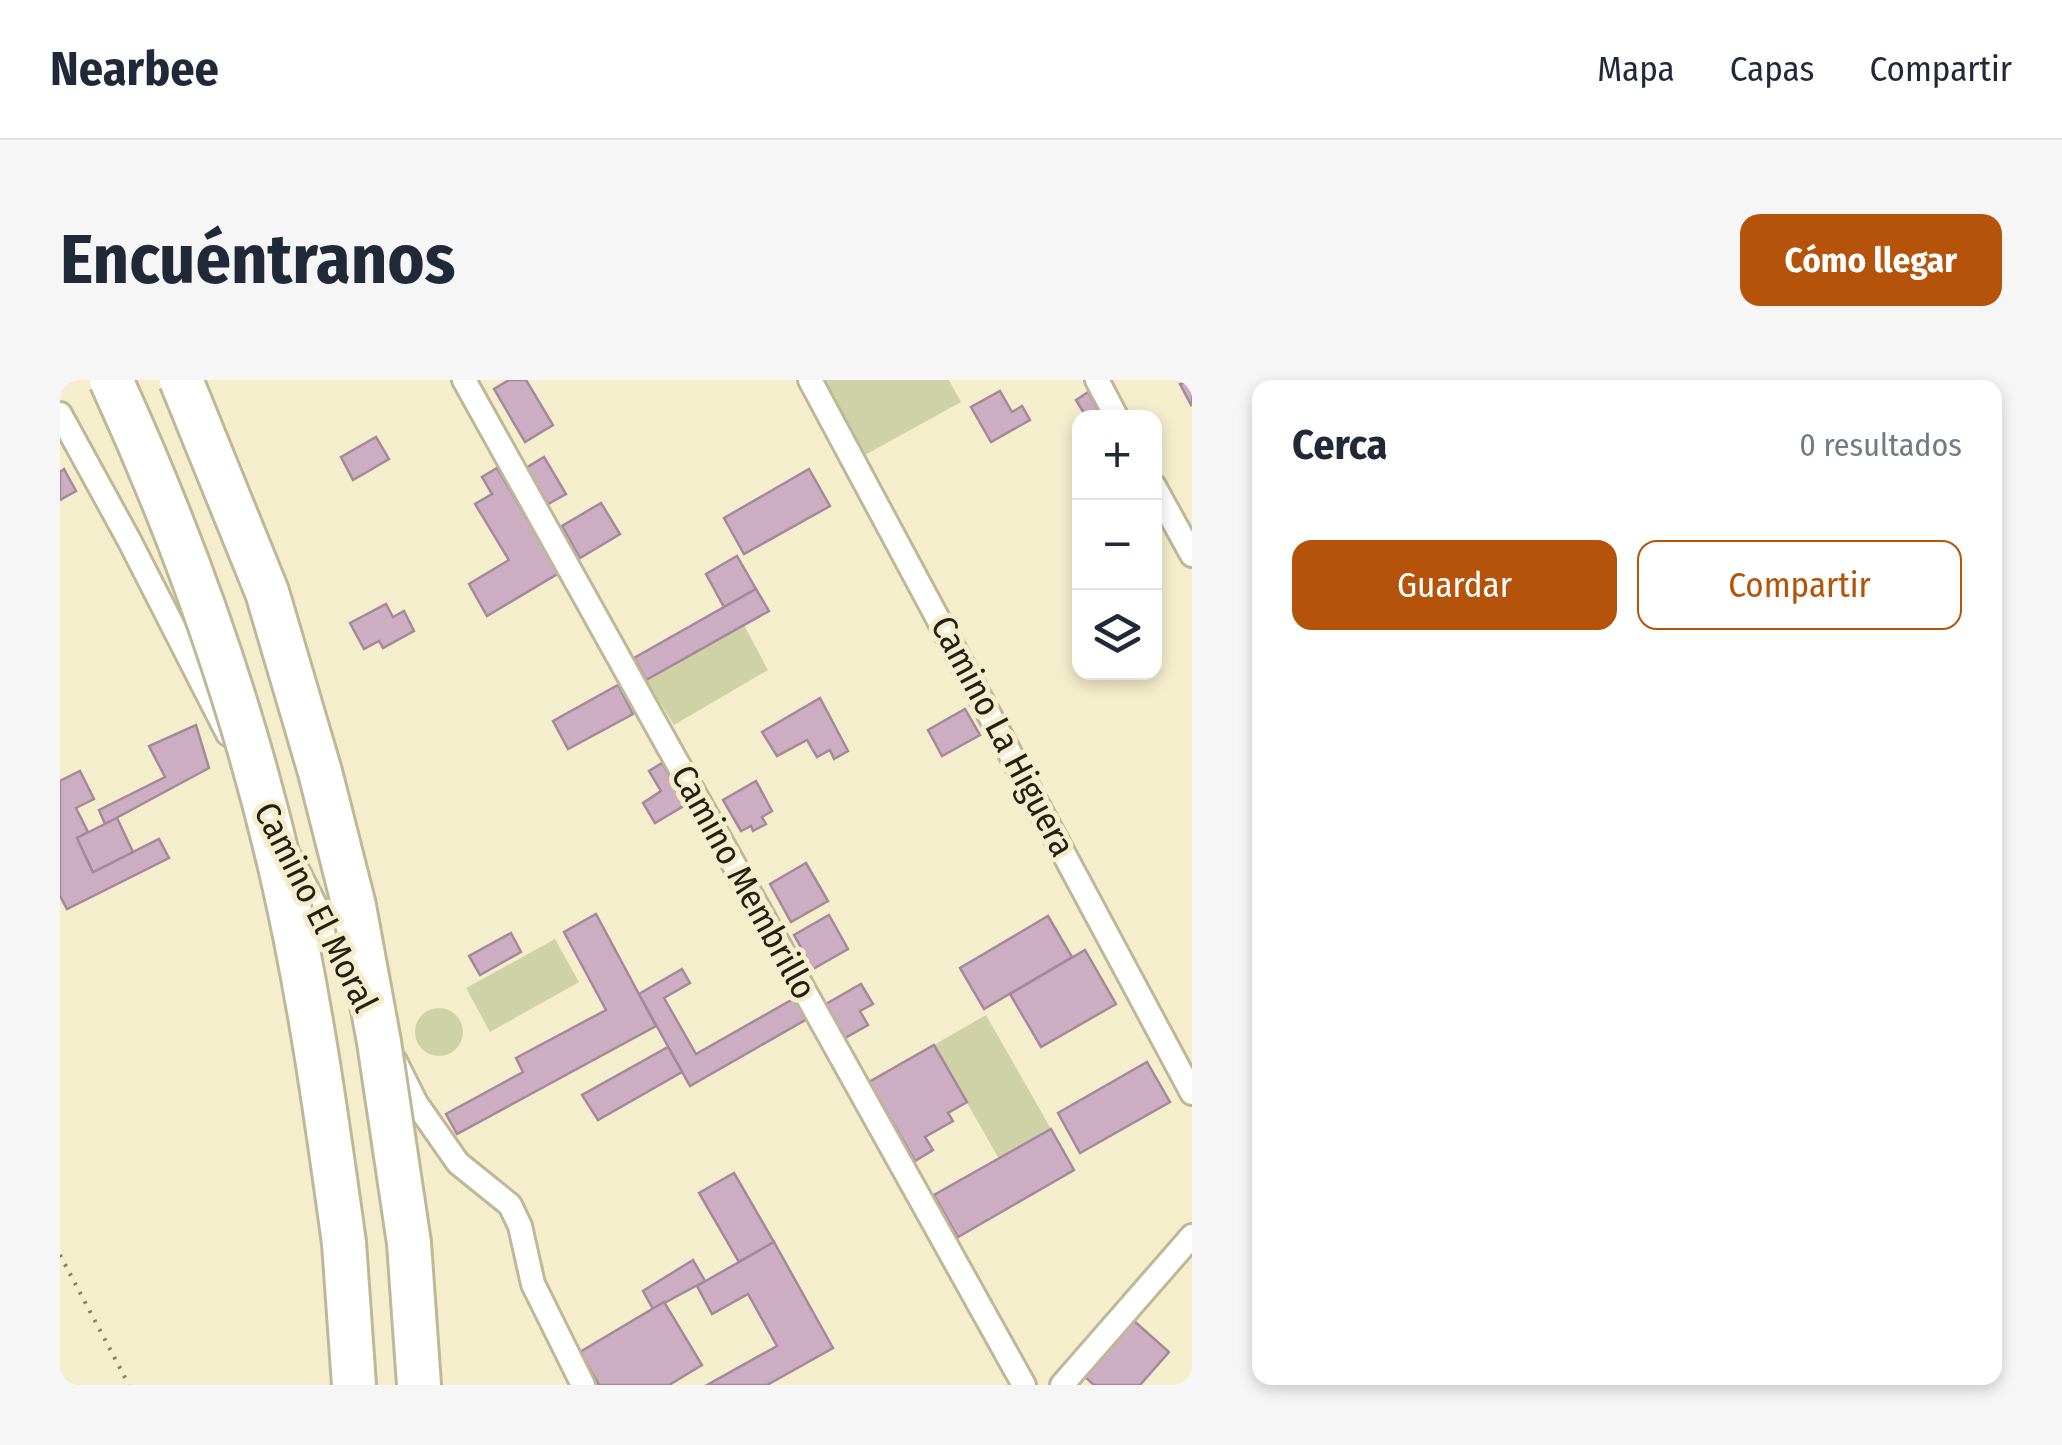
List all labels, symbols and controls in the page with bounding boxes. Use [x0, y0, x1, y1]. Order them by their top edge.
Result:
text: Nearbee [50, 40, 219, 98]
text: Mapa [1597, 48, 1675, 90]
text: Capas [1730, 48, 1814, 90]
text: Compartir [1869, 48, 2012, 90]
button: Cómo llegar [1740, 214, 2002, 306]
text: Encuéntranos [60, 218, 455, 302]
map controls [1072, 410, 1162, 680]
button: + [1072, 410, 1162, 500]
text: Cerca [1292, 420, 1387, 470]
text: 0 resultados [1799, 426, 1962, 464]
button: − [1072, 500, 1162, 590]
button: Guardar [1292, 540, 1617, 630]
button: Compartir [1637, 540, 1962, 630]
button: layers [1072, 590, 1162, 680]
street label: Camino La Higuera [922, 609, 1084, 863]
street label: Camino Membrillo [662, 758, 826, 1006]
street label: Camino El Moral [245, 795, 387, 1019]

